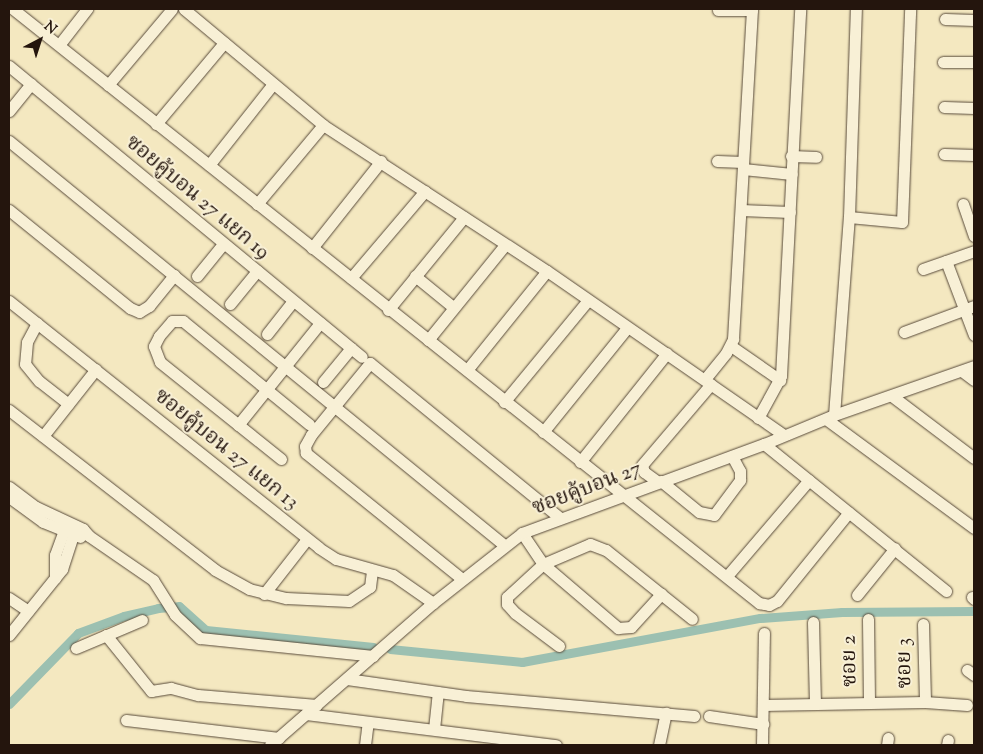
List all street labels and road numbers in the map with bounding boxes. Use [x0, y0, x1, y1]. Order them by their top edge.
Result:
street label: ซอยคู้บอน 27 แยก 19 [120, 131, 274, 265]
street label: ซอยคู้บอน 27 แยก 13 [149, 384, 303, 516]
street label: ซอยคู้บอน 27 [529, 457, 645, 521]
street label: ซอย 2 [837, 635, 863, 687]
street label: ซอย 3 [892, 638, 918, 688]

